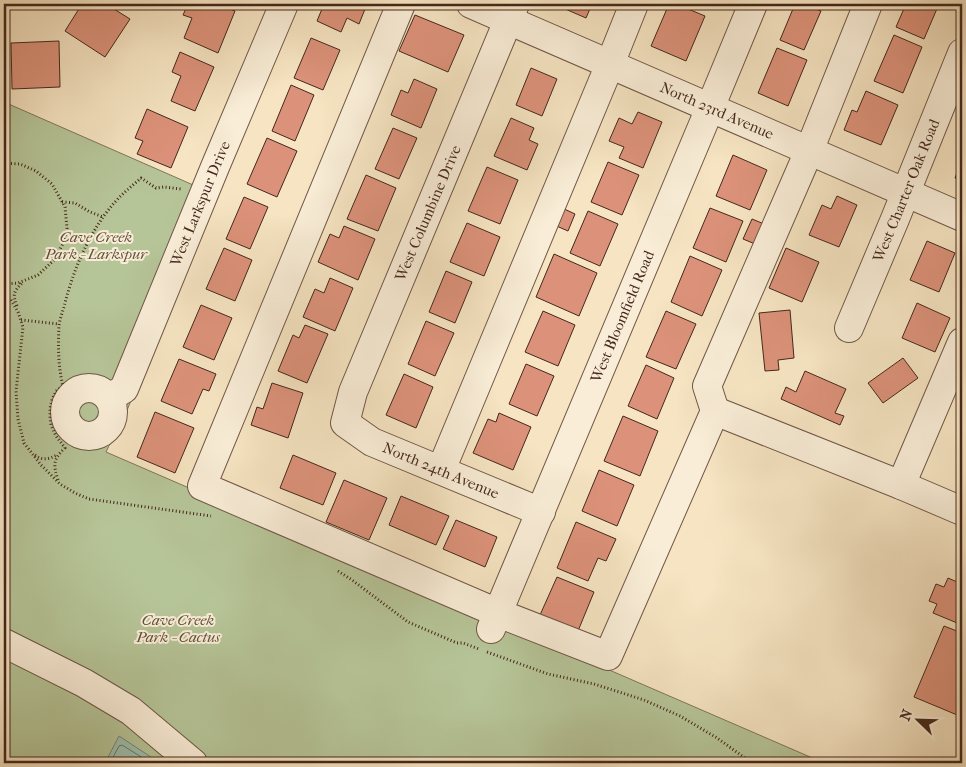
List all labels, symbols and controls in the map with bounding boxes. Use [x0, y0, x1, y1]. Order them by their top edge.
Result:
street label: North 23rd Avenue [657, 78, 777, 143]
street label: West Charter Oak Road [869, 116, 944, 266]
street label: West Larkspur Drive [166, 138, 234, 270]
street label: West Columbine Drive [391, 142, 465, 285]
park label: Cave Creek Park - Larkspur [44, 228, 148, 263]
street label: West Bloomfield Road [586, 247, 658, 386]
street label: North 24th Avenue [380, 438, 502, 503]
park label: Cave Creek Park - Cactus [135, 611, 220, 646]
north arrow [894, 694, 944, 744]
text: N [897, 707, 917, 723]

